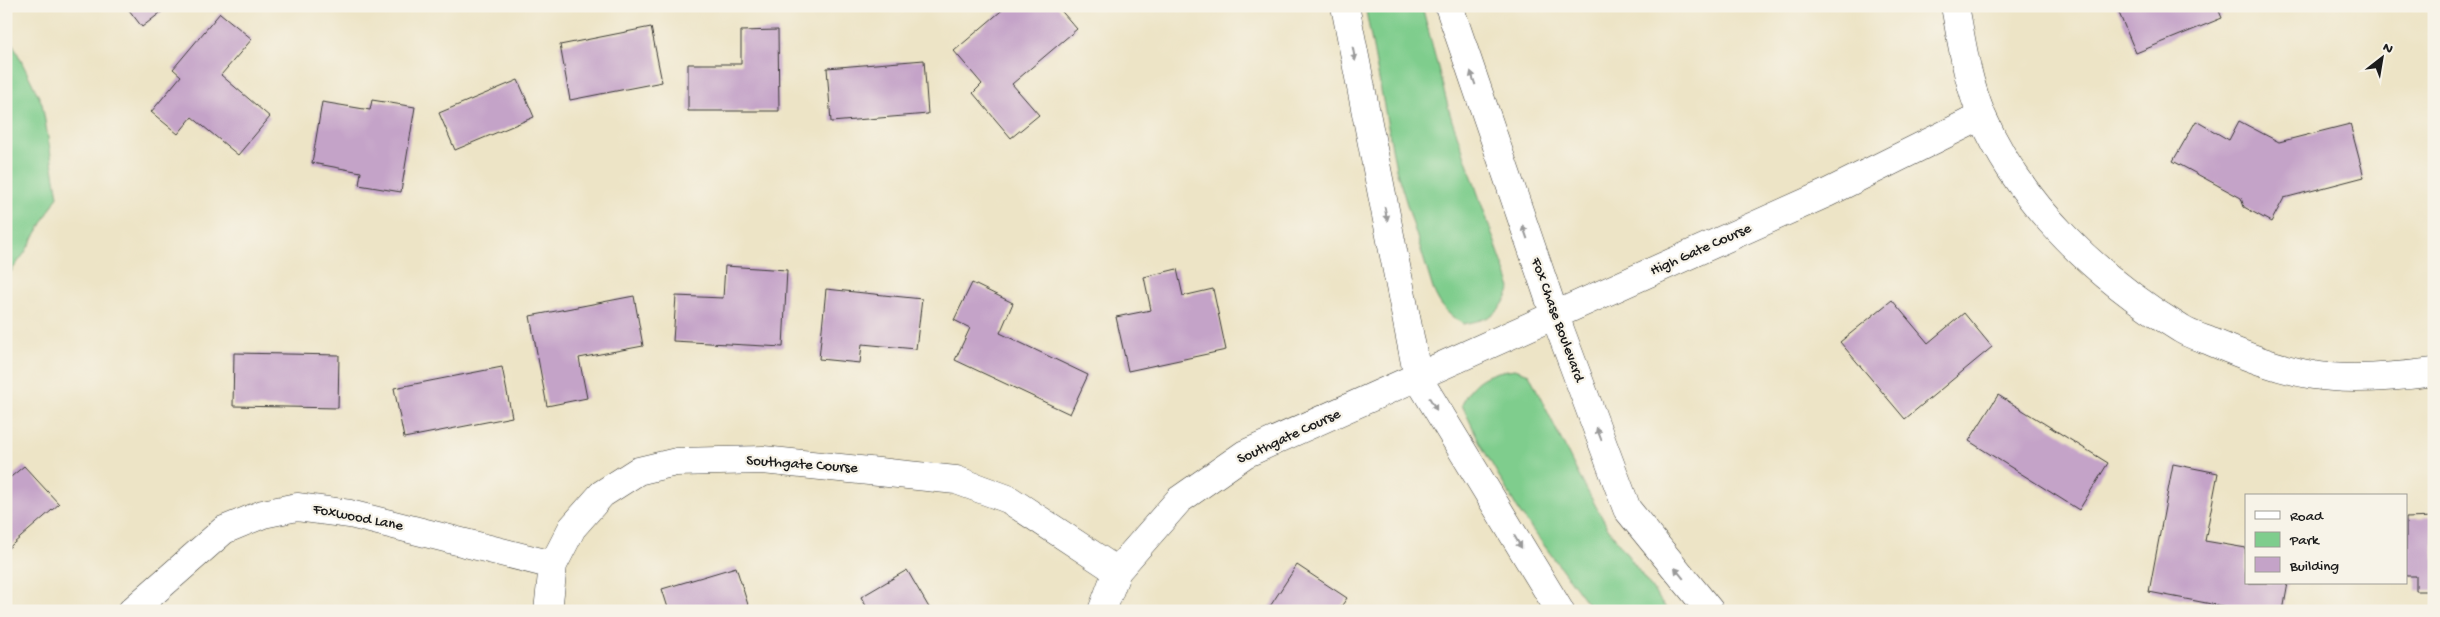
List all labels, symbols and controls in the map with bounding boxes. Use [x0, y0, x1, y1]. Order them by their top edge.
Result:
north arrow [2358, 32, 2408, 82]
text: N [2379, 39, 2396, 59]
one-way arrow [1351, 46, 1359, 62]
one-way arrow [1469, 70, 1477, 85]
one-way arrow [1382, 206, 1390, 222]
street label: High Gate Course [1648, 220, 1755, 280]
one-way arrow [1521, 224, 1529, 239]
street label: Fox Chase Boulevard [1526, 255, 1588, 386]
one-way arrow [1429, 397, 1438, 410]
street label: Southgate Course [1235, 405, 1344, 469]
one-way arrow [1595, 426, 1603, 441]
street label: Southgate Course [746, 452, 859, 478]
legend [2245, 494, 2408, 584]
street label: Foxwood Lane [310, 500, 405, 536]
text: Road [2290, 508, 2324, 526]
text: Park [2289, 532, 2320, 550]
one-way arrow [1514, 536, 1523, 549]
text: Building [2289, 558, 2339, 576]
one-way arrow [1673, 567, 1684, 580]

